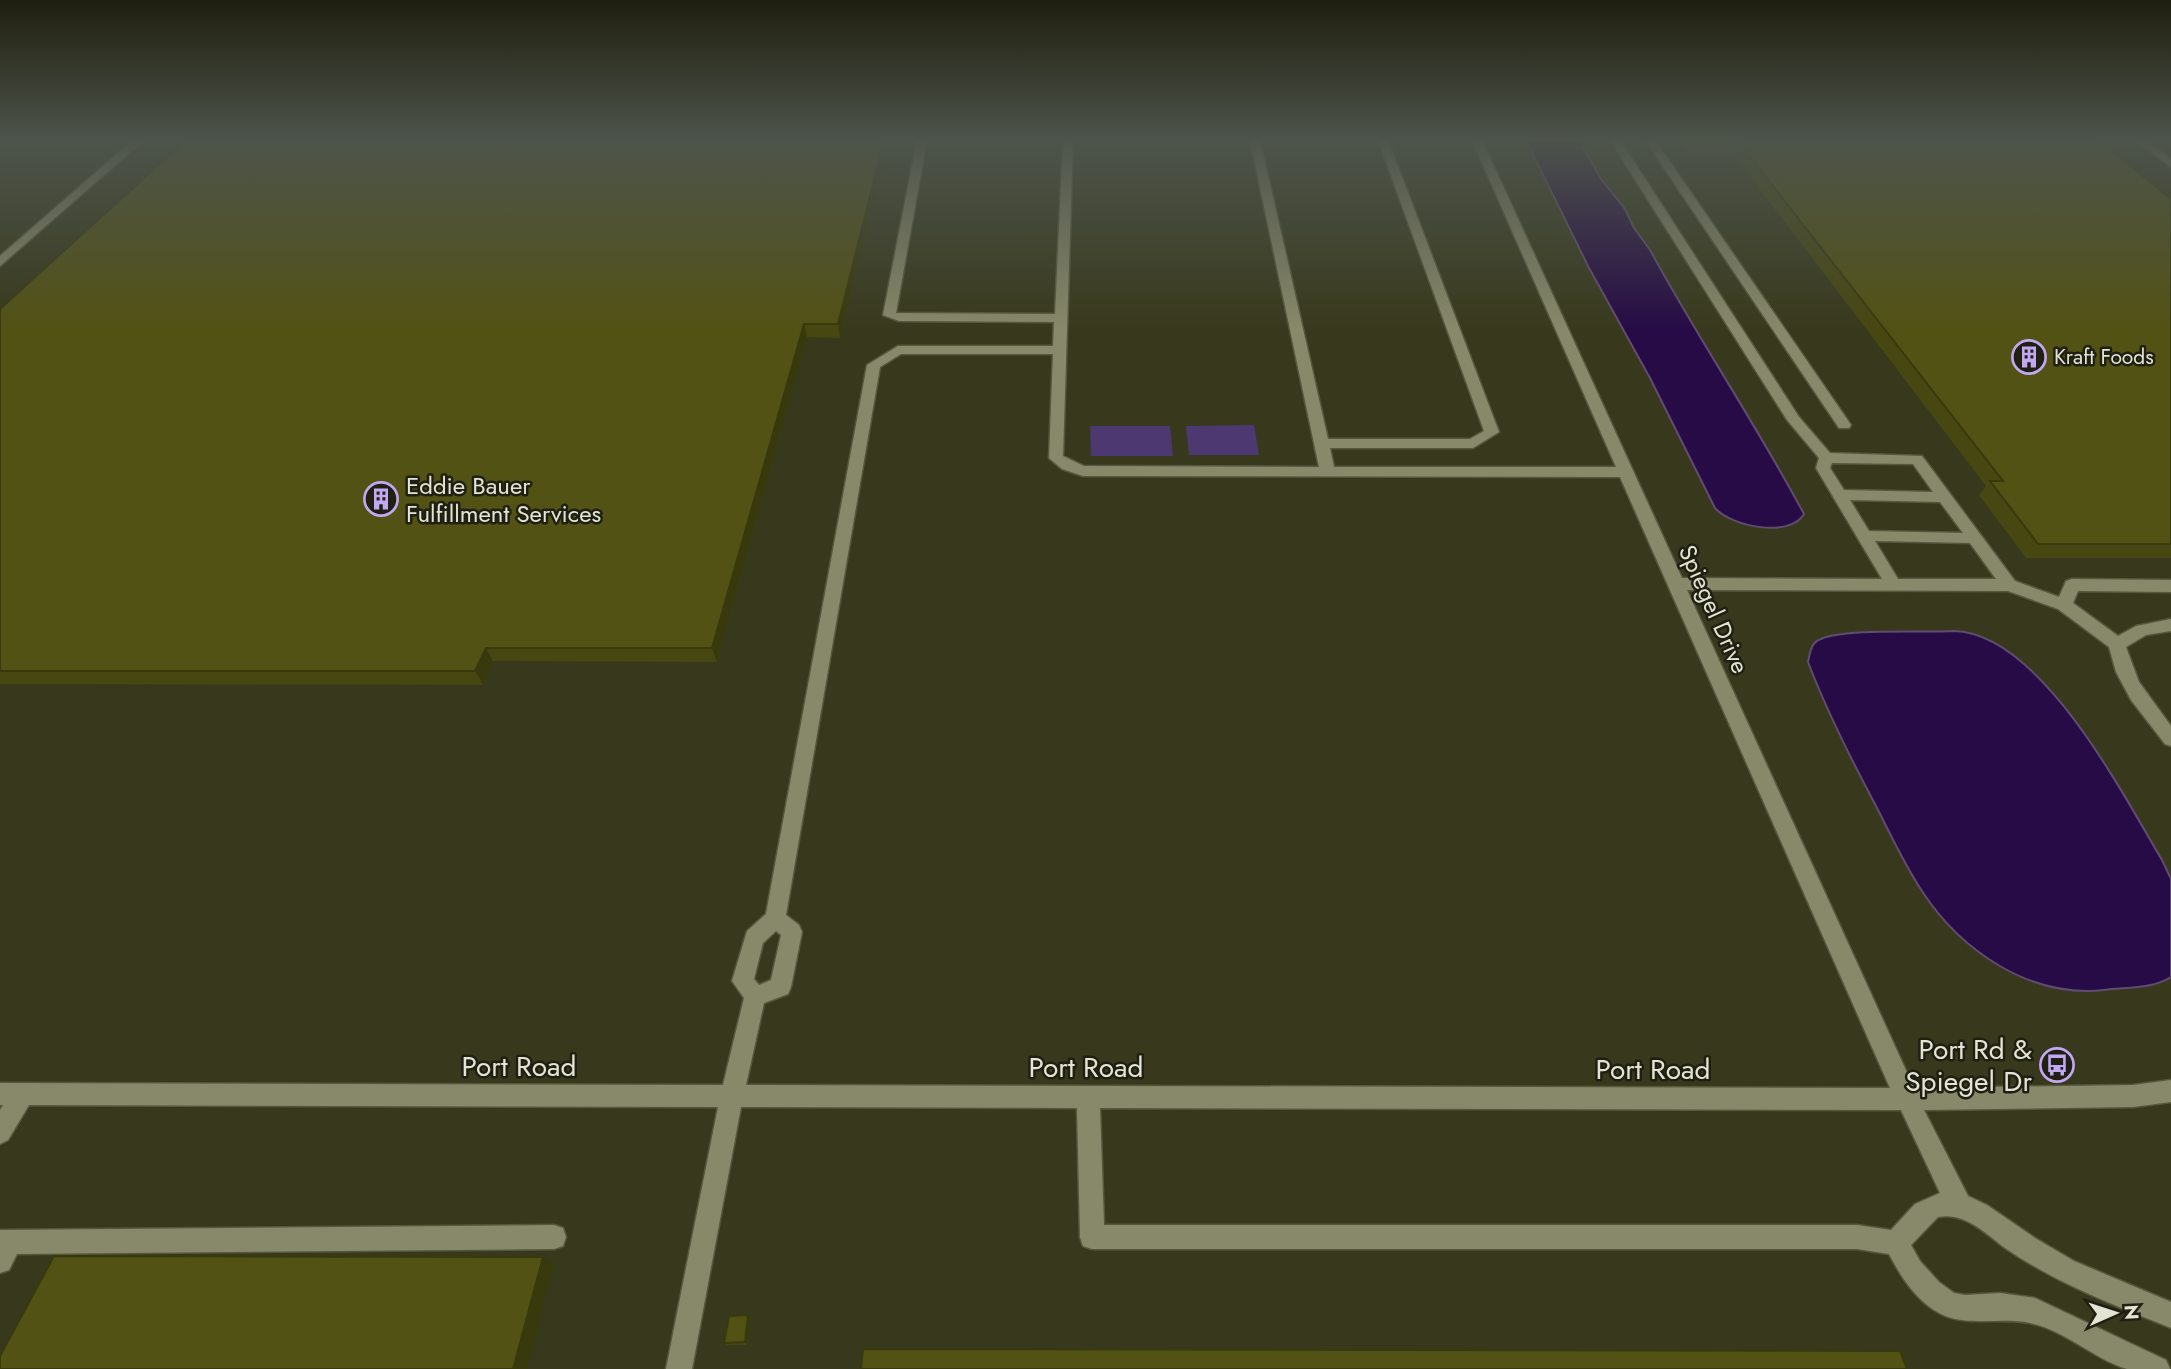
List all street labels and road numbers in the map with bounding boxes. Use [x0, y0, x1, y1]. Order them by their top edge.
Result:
street label: Spiegel Drive [1670, 539, 1758, 679]
street label: Port Road [462, 1046, 576, 1087]
street label: Port Road [1029, 1047, 1143, 1088]
street label: Port Road [1596, 1049, 1710, 1090]

